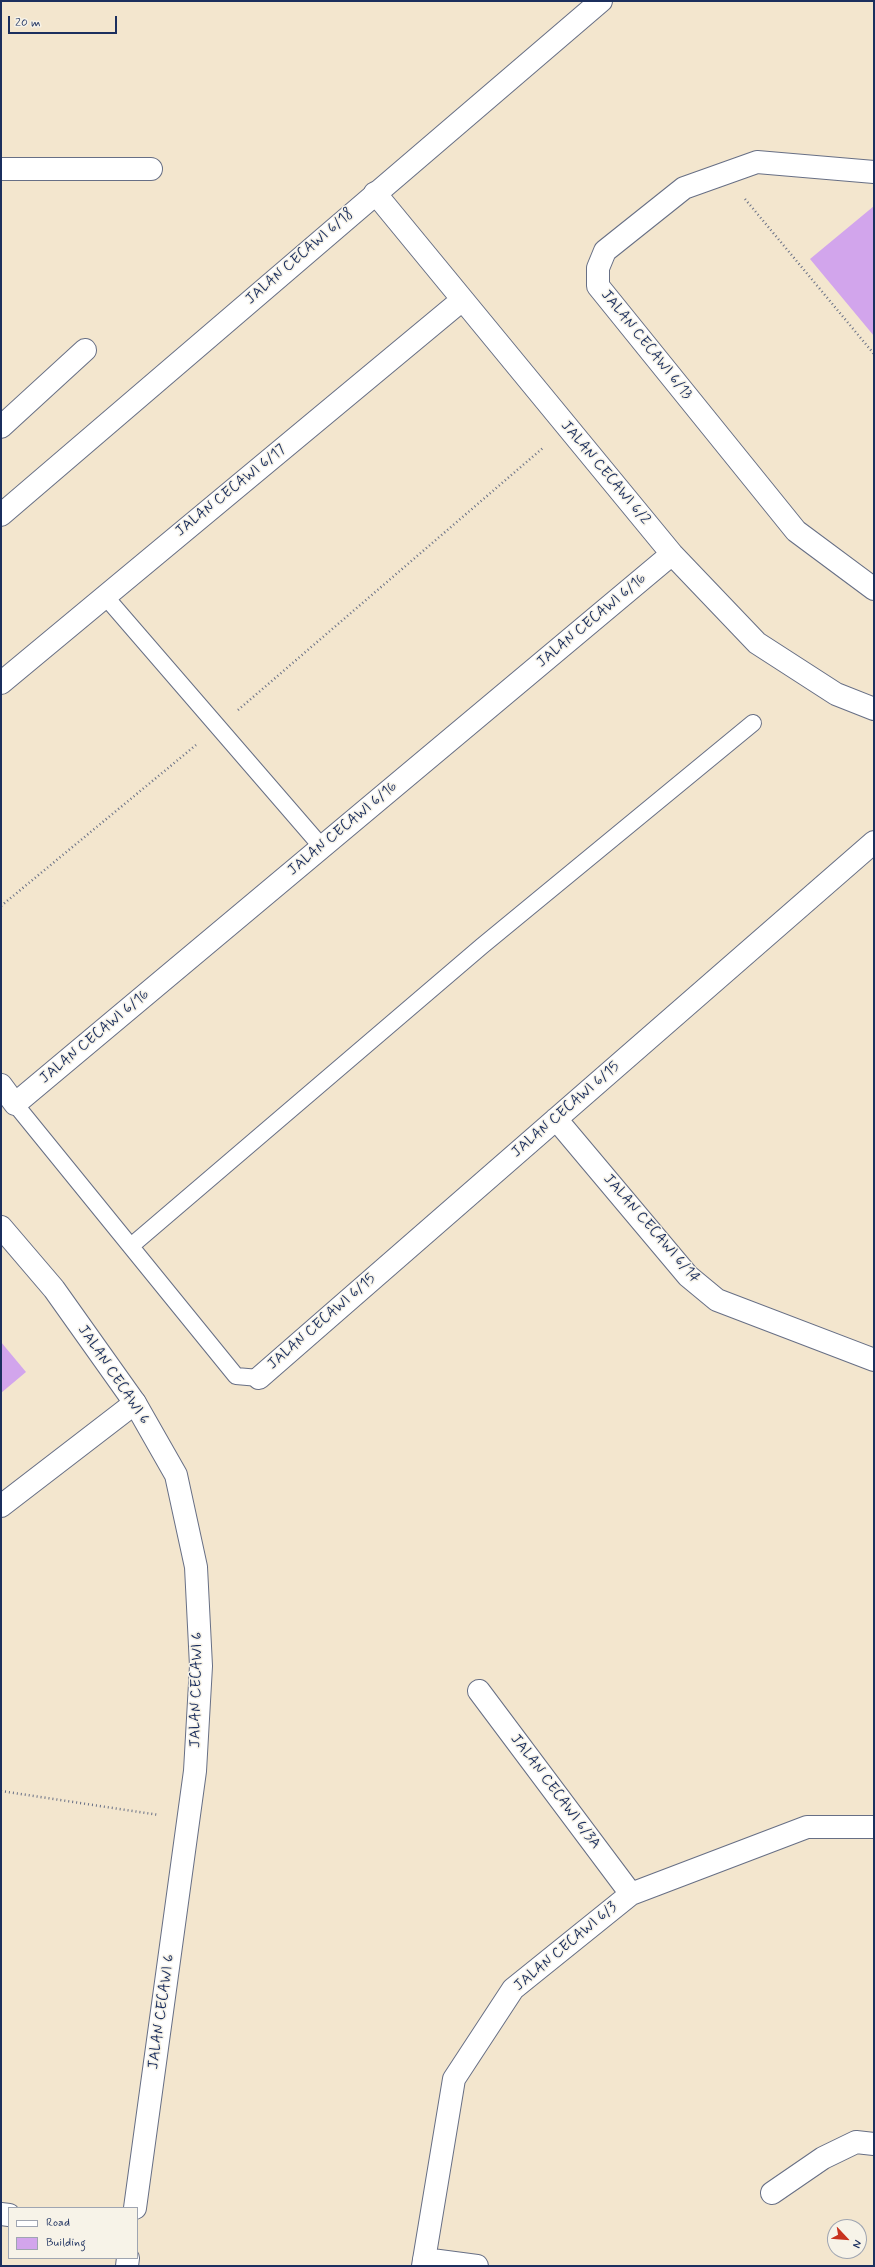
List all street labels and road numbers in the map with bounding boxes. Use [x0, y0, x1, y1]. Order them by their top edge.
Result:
street label: JALAN CECAWI 6/18 [242, 205, 358, 309]
street label: JALAN CECAWI 6/13 [596, 287, 696, 403]
street label: JALAN CECAWI 6/2 [556, 417, 654, 529]
street label: JALAN CECAWI 6/17 [172, 441, 290, 541]
street label: JALAN CECAWI 6/16 [534, 570, 650, 672]
street label: JALAN CECAWI 6/16 [285, 778, 401, 880]
street label: JALAN CECAWI 6/16 [37, 986, 153, 1088]
street label: JALAN CECAWI 6/15 [508, 1058, 624, 1162]
street label: JALAN CECAWI 6/14 [599, 1171, 703, 1287]
street label: JALAN CECAWI 6/15 [264, 1270, 380, 1374]
street label: JALAN CECAWI 6 [73, 1322, 153, 1428]
street label: JALAN CECAWI 6 [187, 1632, 207, 1748]
street label: JALAN CECAWI 6/3A [506, 1731, 604, 1853]
street label: JALAN CECAWI 6/3 [511, 1899, 621, 1995]
street label: JALAN CECAWI 6 [145, 1953, 179, 2071]

